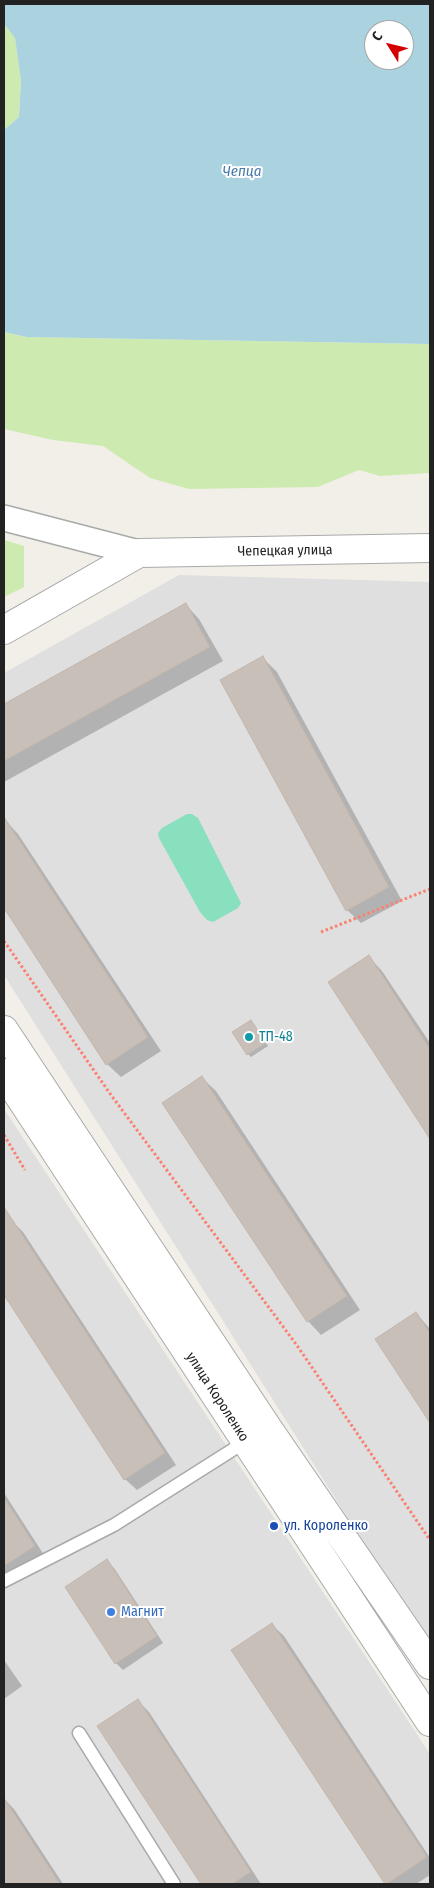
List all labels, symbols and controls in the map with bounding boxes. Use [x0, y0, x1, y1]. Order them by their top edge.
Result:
north arrow [364, 20, 414, 70]
text: С [368, 29, 386, 44]
water label: Чепца [223, 163, 261, 181]
street label: Чепецкая улица [237, 542, 333, 560]
place label: ТП-48 [259, 1029, 293, 1045]
marker: ТП-48 [243, 1031, 255, 1043]
street label: улица Короленко [182, 1349, 252, 1445]
place label: ул. Короленко [284, 1518, 368, 1534]
marker: ул. Короленко [268, 1520, 280, 1532]
place label: Магнит [121, 1604, 164, 1620]
marker: Магнит [105, 1606, 117, 1618]

